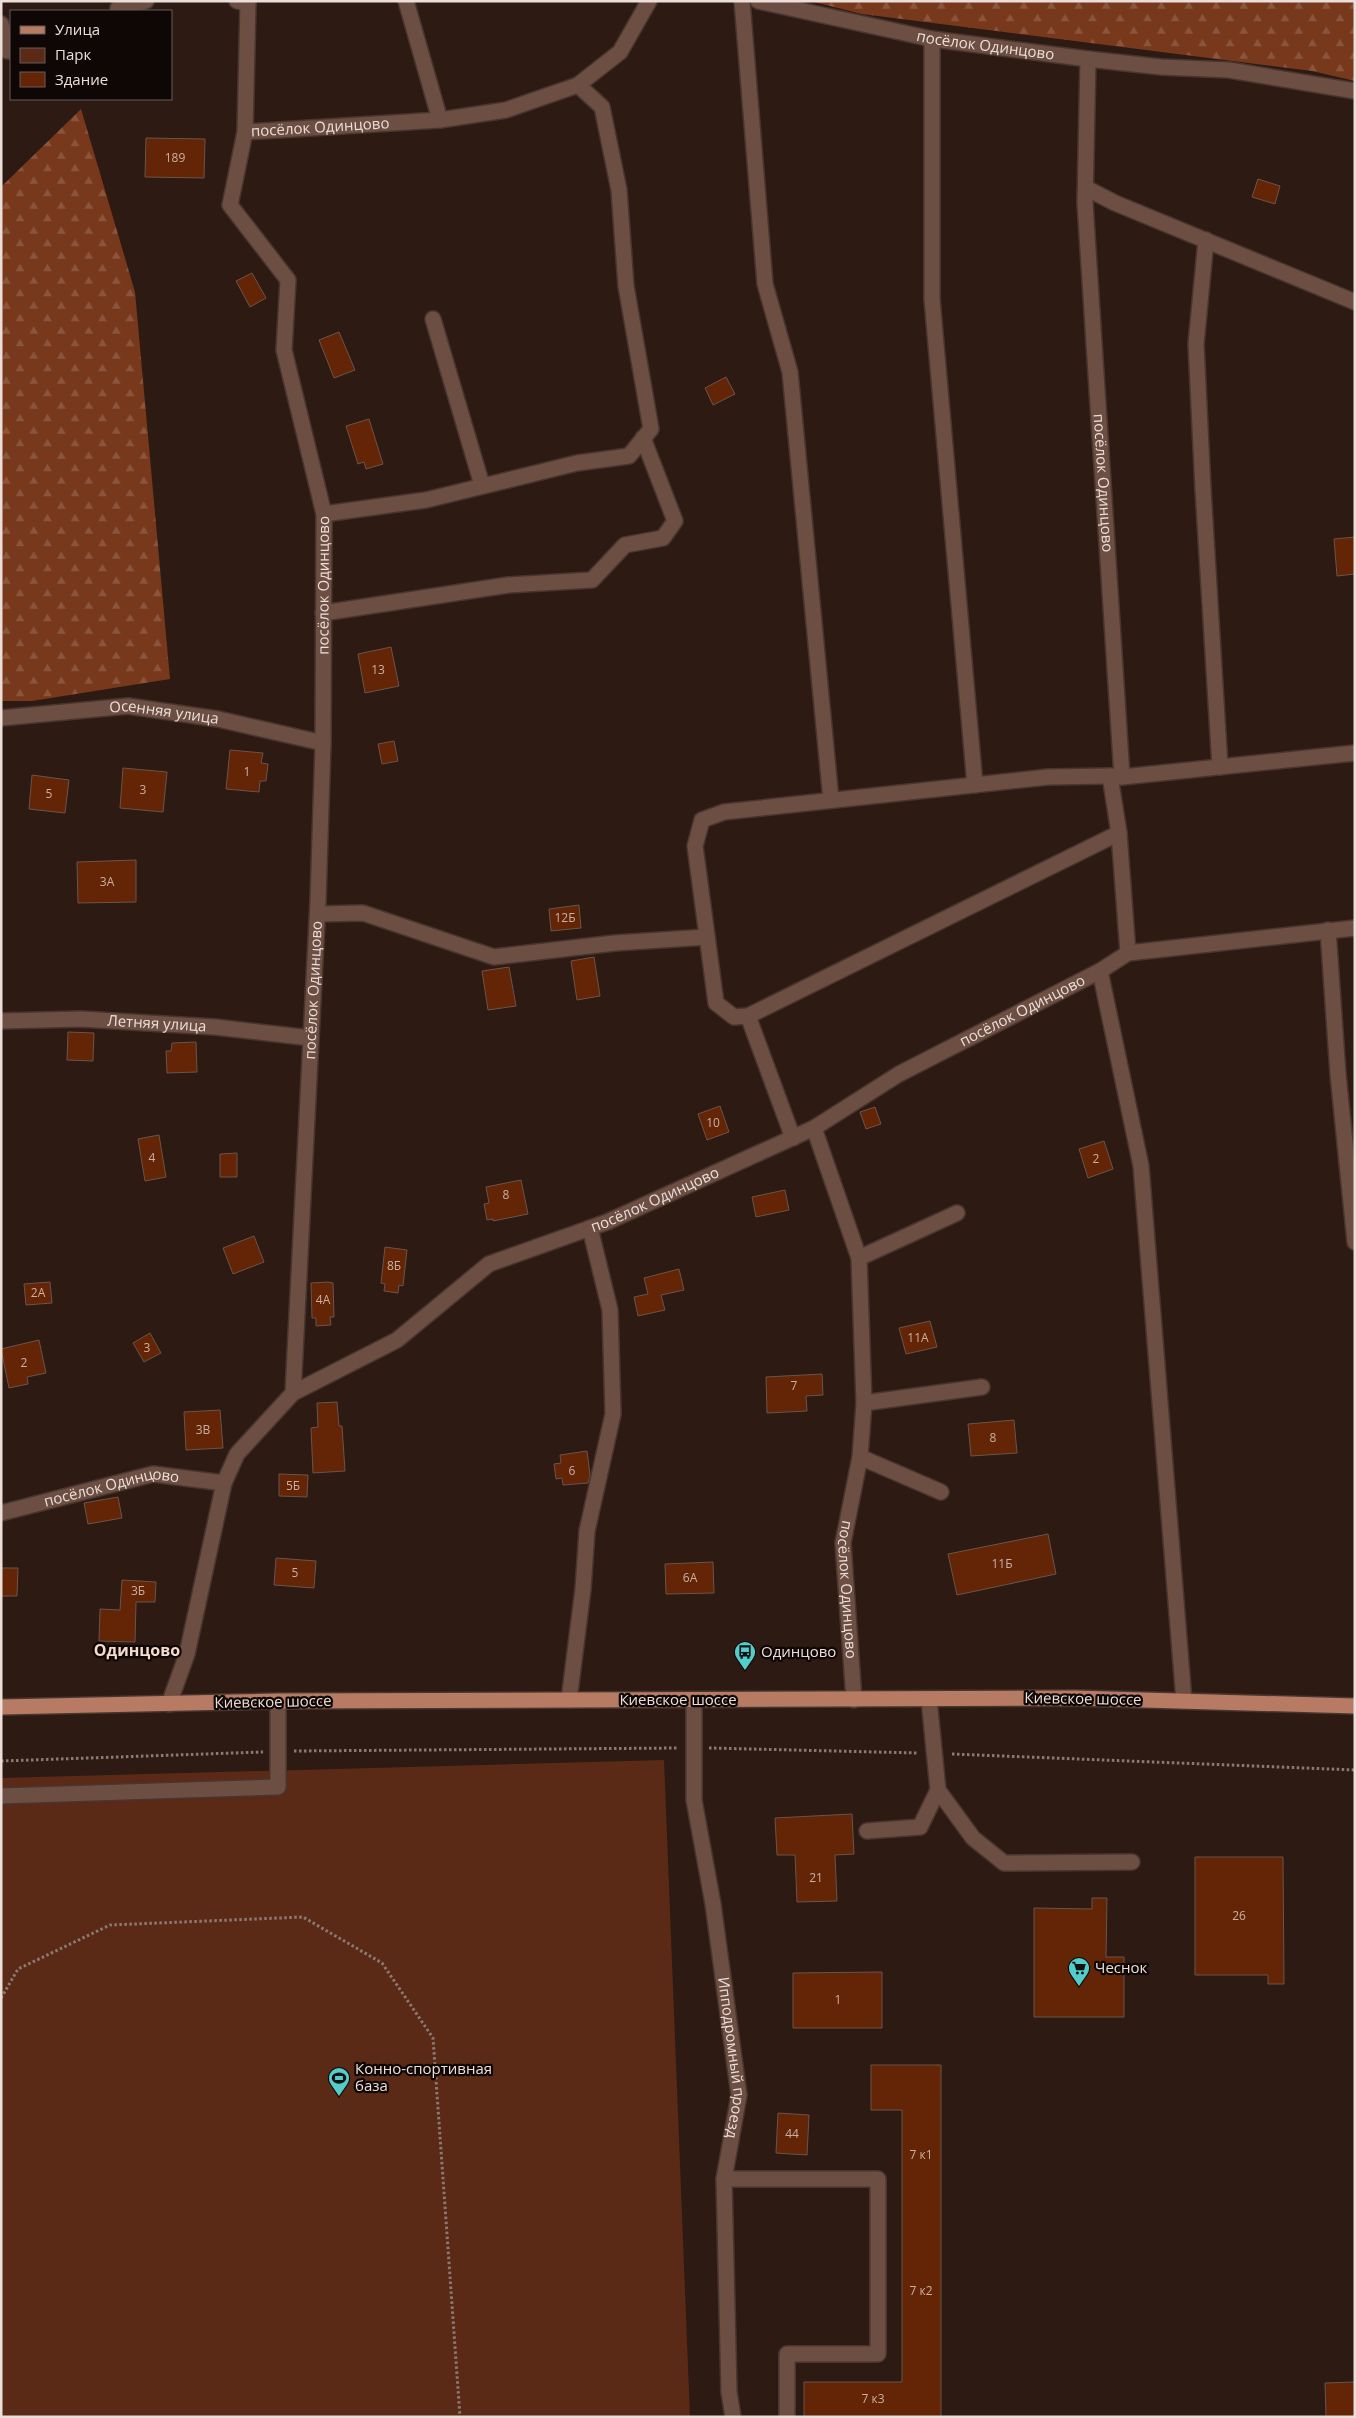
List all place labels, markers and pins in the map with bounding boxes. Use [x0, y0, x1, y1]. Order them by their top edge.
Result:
bus stop icon: Одинцово [733, 1640, 757, 1671]
place label: Одинцово [761, 1641, 836, 1661]
supermarket icon: Чеснок [1067, 1956, 1091, 1987]
place label: Чеснок [1095, 1957, 1148, 1977]
place label: Конно-спортивная база [355, 2058, 492, 2095]
sports icon: Конно-спортивная база [327, 2066, 351, 2097]

